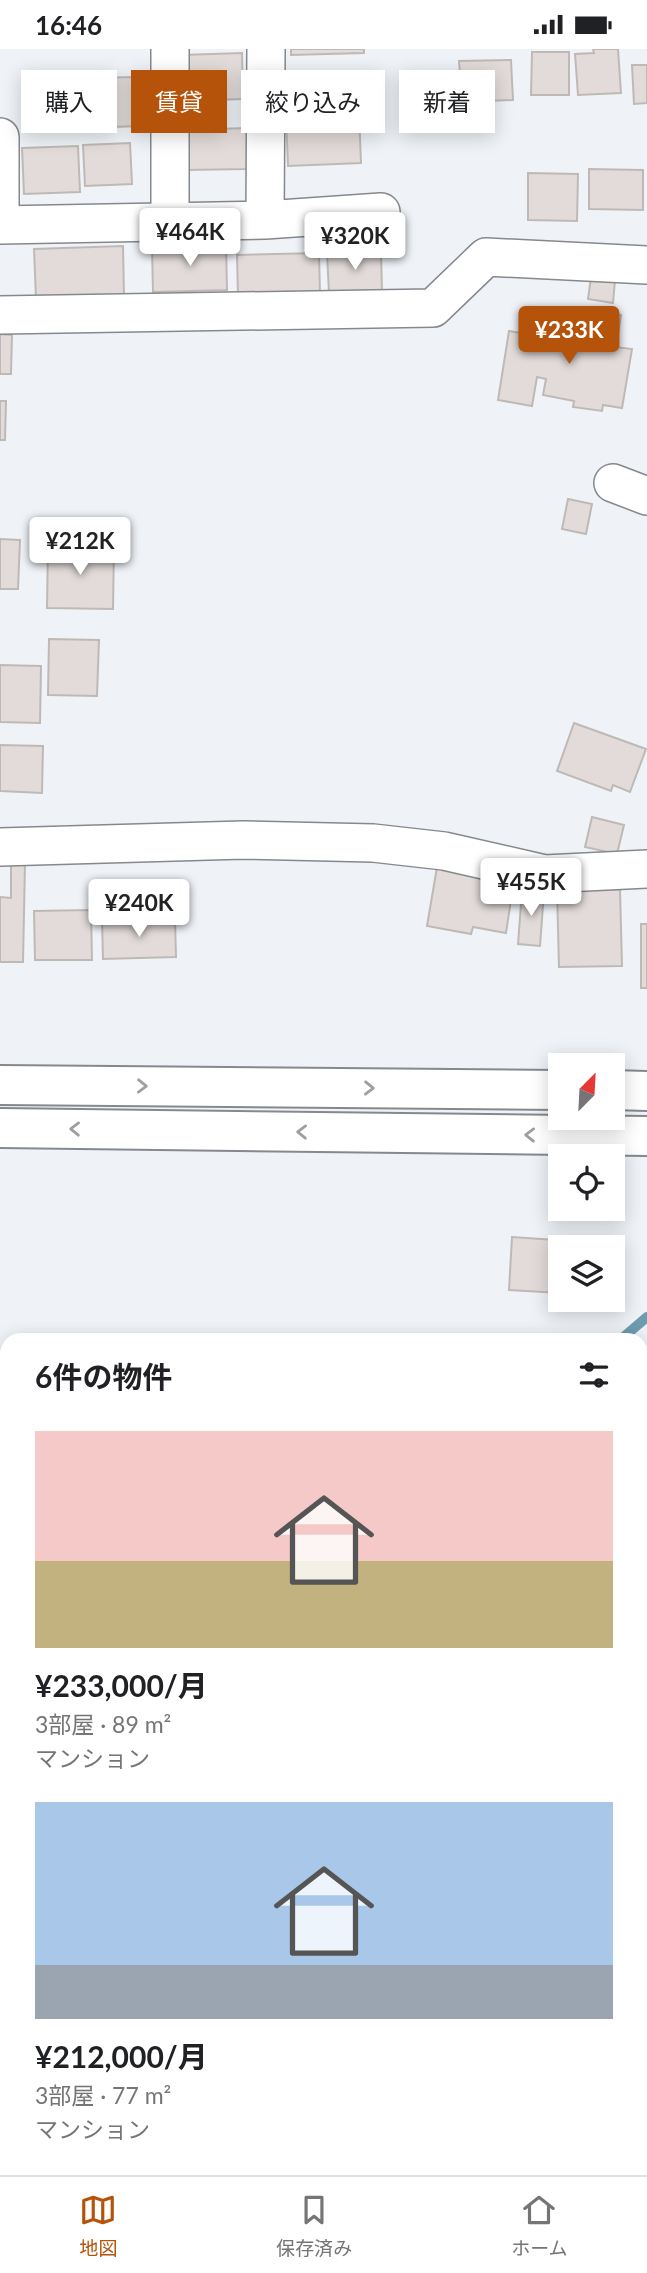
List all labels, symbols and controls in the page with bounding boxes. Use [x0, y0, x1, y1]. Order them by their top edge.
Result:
text: 16:46 [35, 9, 102, 41]
chip: 購入 [21, 70, 117, 133]
chip: 賃貸 [131, 70, 227, 133]
chip: 絞り込み [241, 70, 385, 133]
chip: 新着 [399, 70, 495, 133]
pin: ¥464K [141, 209, 239, 268]
pin: ¥320K [306, 213, 404, 272]
text: ¥464K [155, 217, 225, 245]
text: ¥320K [320, 221, 390, 249]
pin: ¥233K [520, 307, 618, 366]
text: ¥233K [534, 315, 604, 343]
pin: ¥212K [31, 517, 129, 577]
text: ¥212K [45, 526, 115, 554]
pin: ¥455K [482, 859, 580, 918]
text: ¥455K [496, 867, 566, 895]
pin: ¥240K [90, 879, 188, 939]
text: ¥240K [104, 888, 174, 916]
north arrow [548, 1053, 625, 1131]
map controls [548, 1053, 625, 1312]
one-way arrow [137, 1078, 147, 1094]
one-way arrow [364, 1080, 375, 1096]
one-way arrow [69, 1121, 80, 1137]
one-way arrow [297, 1124, 307, 1140]
one-way arrow [524, 1127, 535, 1143]
button: locate [548, 1144, 625, 1221]
button: layers [548, 1235, 625, 1312]
icon: filters [575, 1356, 613, 1394]
text: 6件の物件 [35, 1358, 172, 1394]
icon: home [261, 1477, 387, 1603]
text: ¥233,000/月 [35, 1667, 208, 1703]
text: 3部屋 · 89 m² [35, 1710, 171, 1738]
text: マンション [35, 1744, 150, 1772]
icon: home [261, 1848, 387, 1974]
text: ¥212,000/月 [35, 2038, 208, 2074]
text: 3部屋 · 77 m² [35, 2081, 171, 2109]
text: マンション [35, 2115, 150, 2143]
tab: 地図 [79, 2191, 117, 2260]
tab: 保存済み [276, 2191, 352, 2260]
tab: ホーム [511, 2191, 568, 2260]

